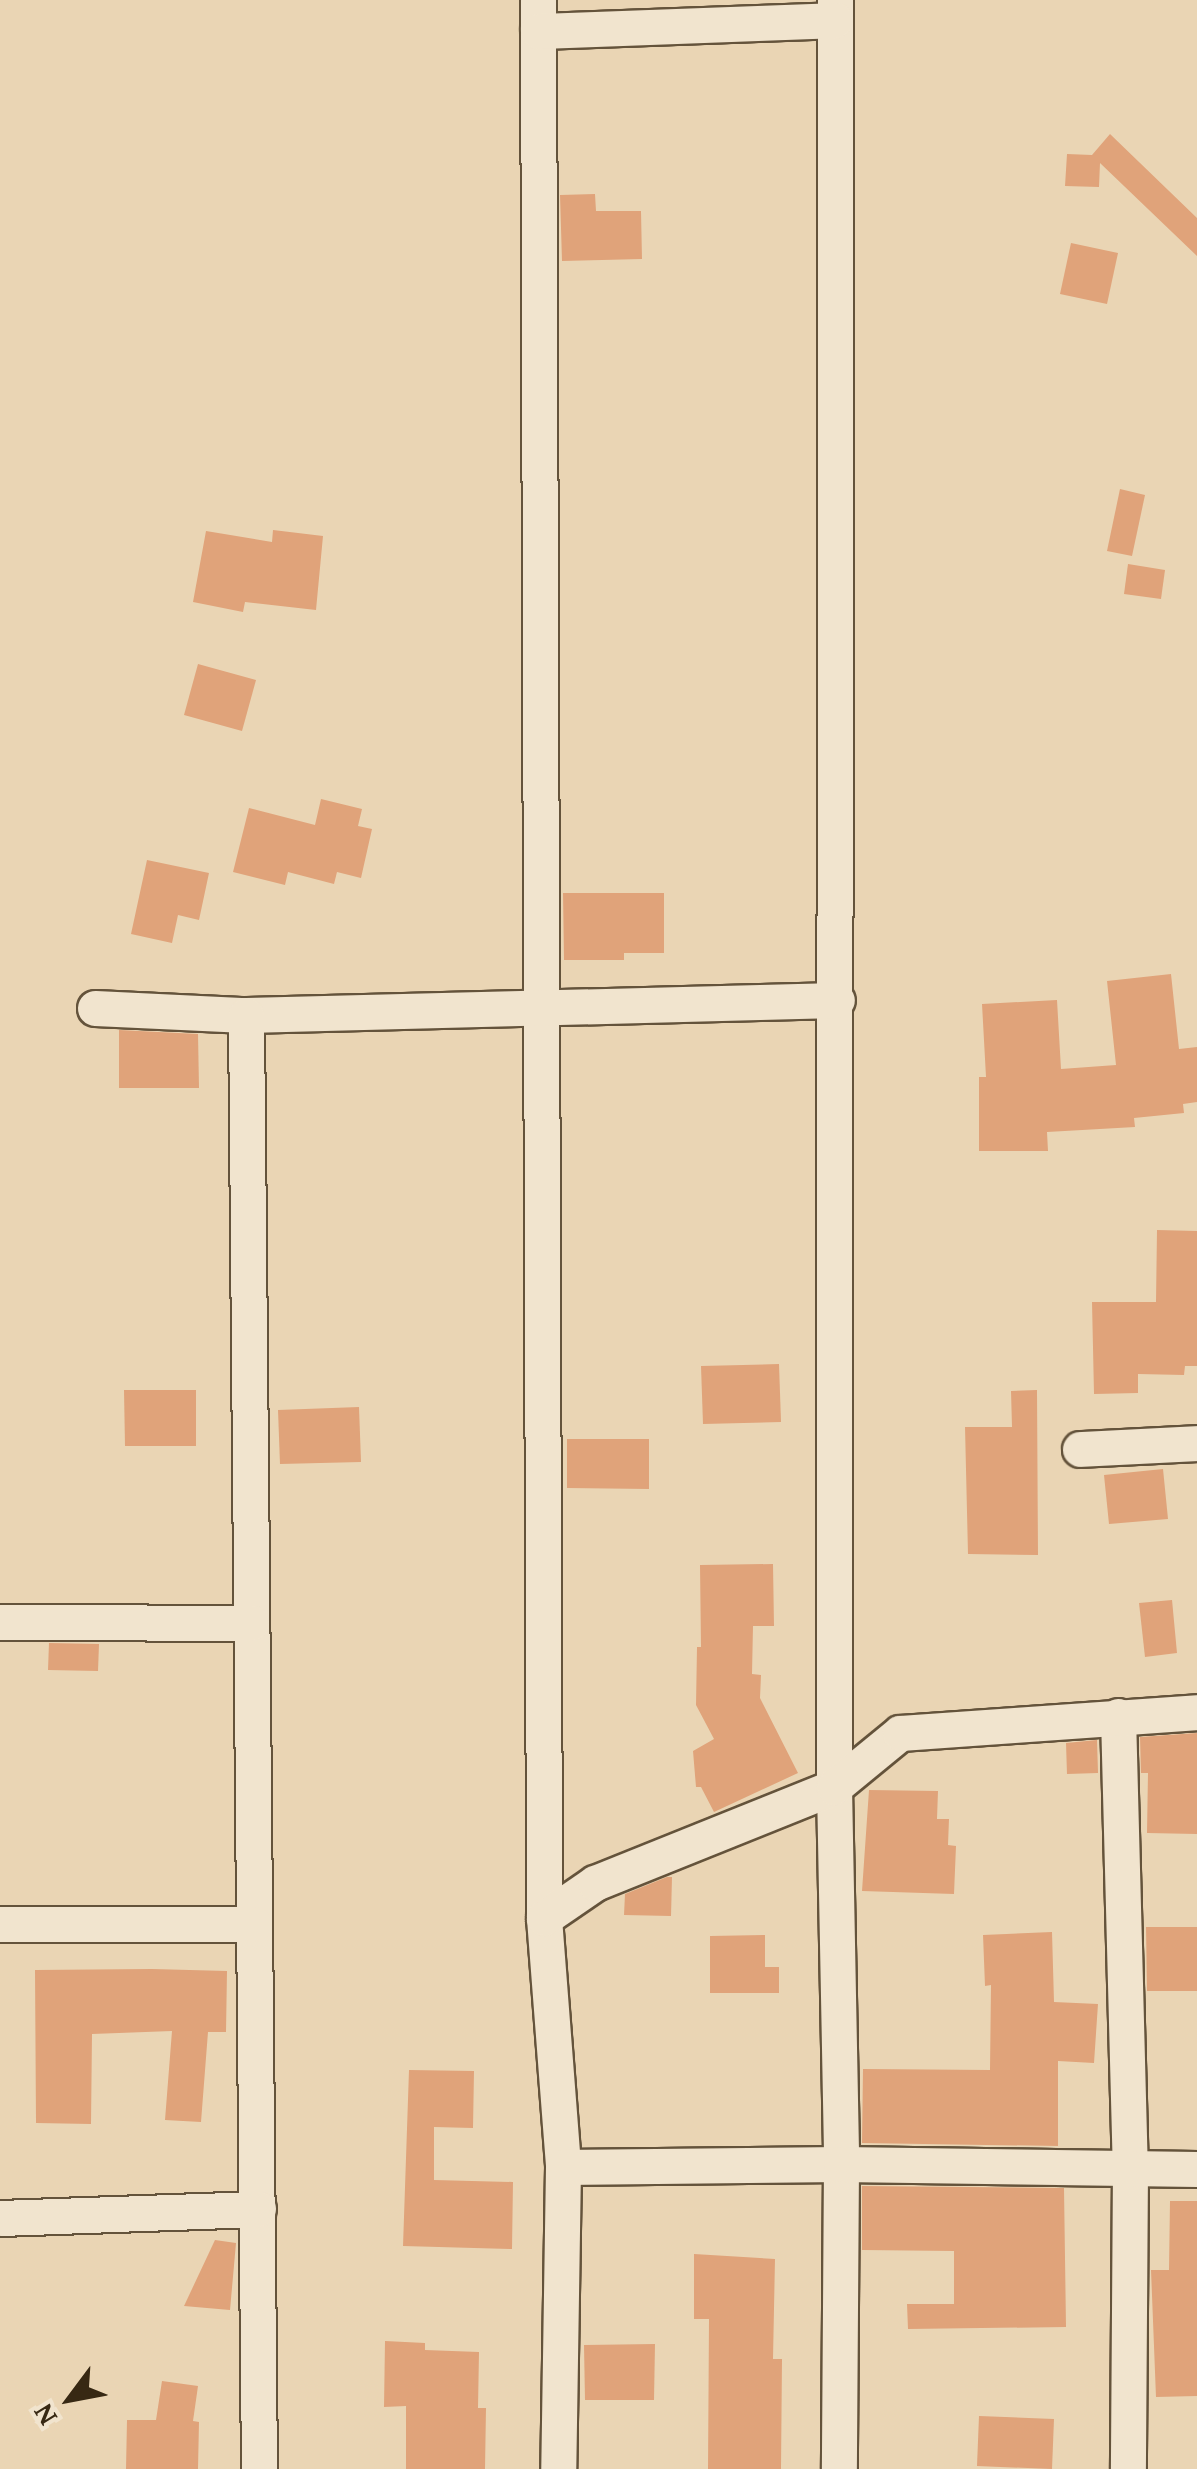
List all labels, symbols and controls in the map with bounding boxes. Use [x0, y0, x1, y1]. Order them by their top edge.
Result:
north arrow [20, 2349, 120, 2449]
text: N [22, 2396, 66, 2434]

